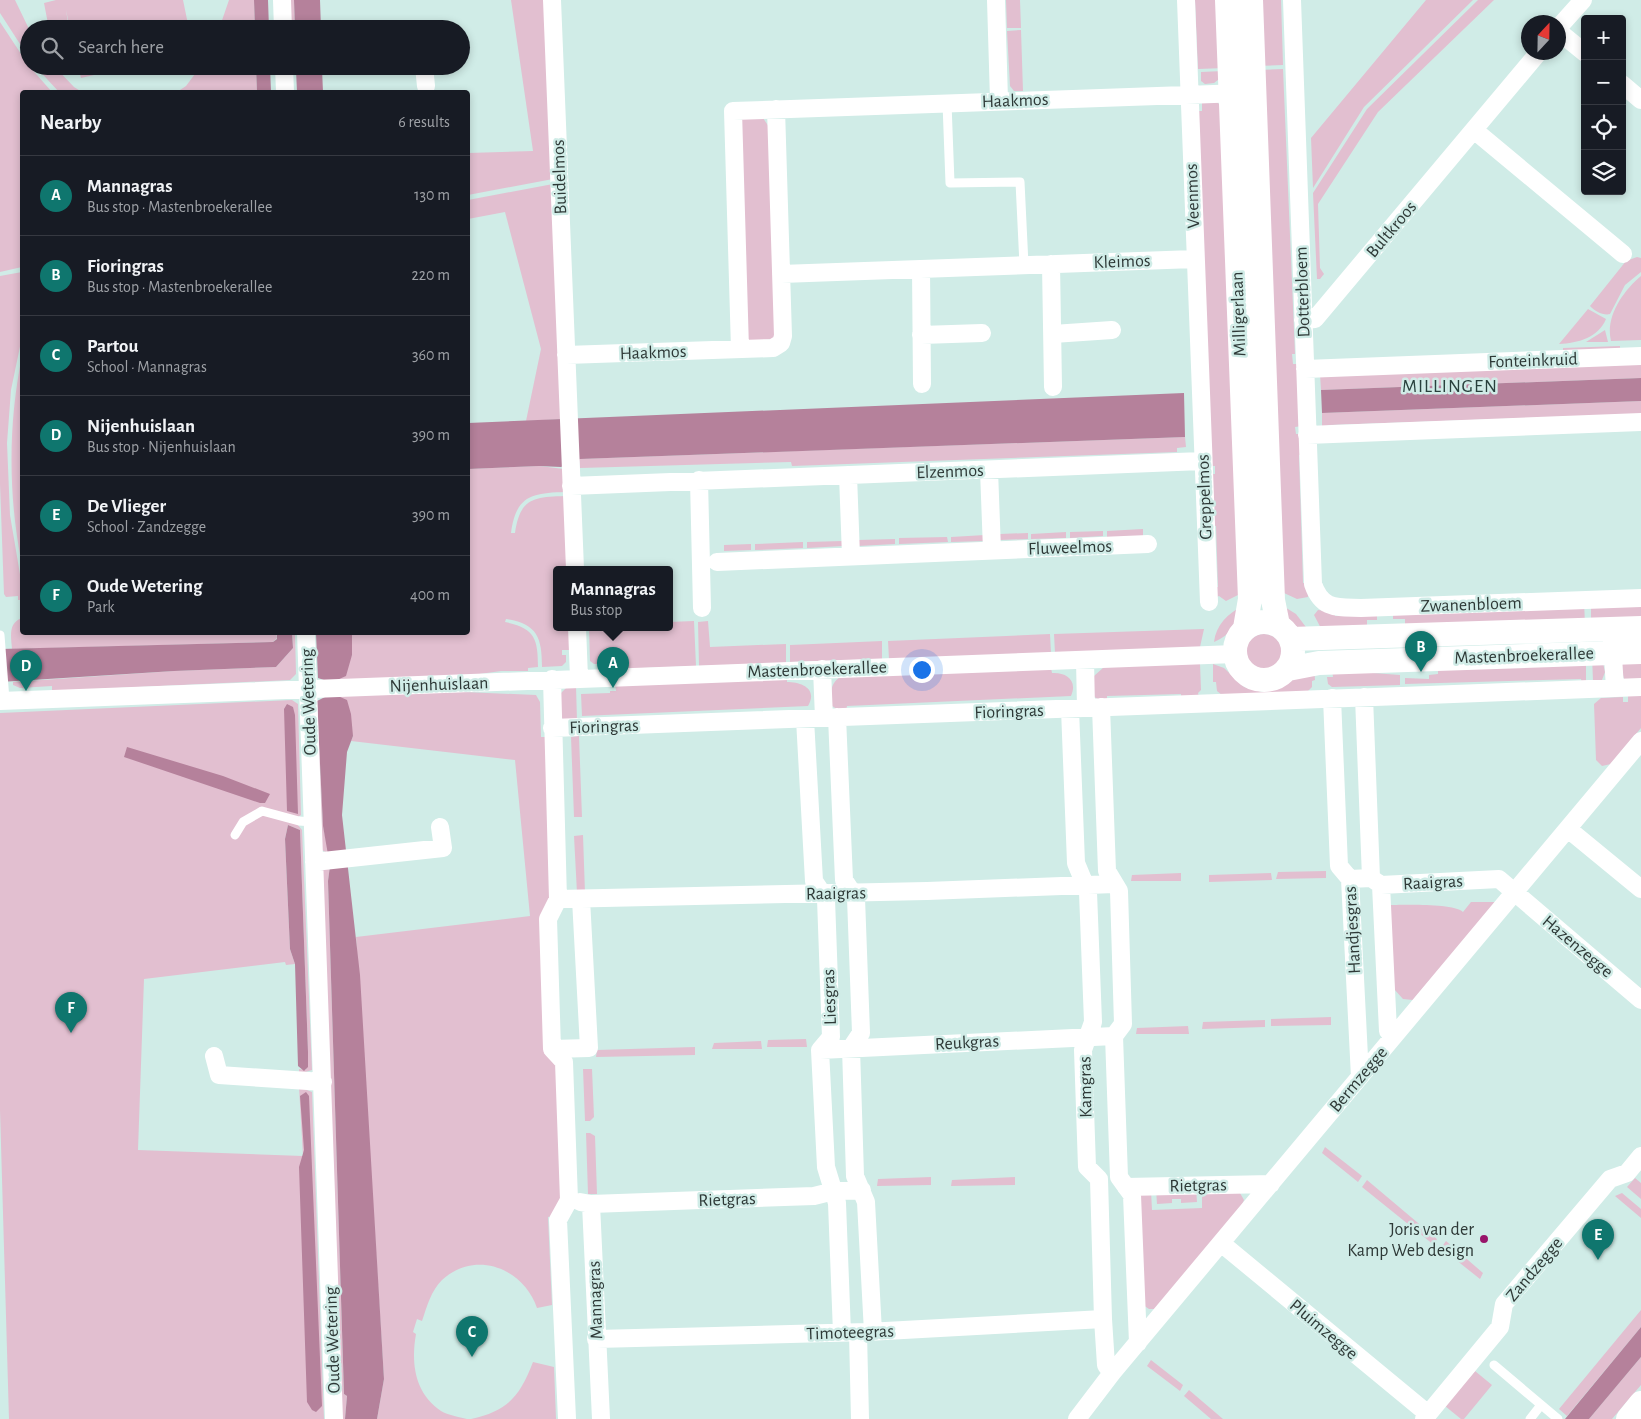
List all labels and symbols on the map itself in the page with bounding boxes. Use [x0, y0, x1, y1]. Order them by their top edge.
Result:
north arrow [1521, 15, 1566, 60]
street label: Haakmos [981, 91, 1049, 111]
street label: Buidelmos [550, 139, 570, 215]
street label: Veenmos [1183, 163, 1203, 229]
street label: Bultkroos [1363, 198, 1420, 261]
street label: Dotterbloem [1292, 246, 1314, 338]
street label: Kleimos [1093, 252, 1151, 272]
street label: Milligerlaan [1229, 271, 1249, 357]
street label: Haakmos [619, 343, 687, 363]
street label: Fonteinkruid [1488, 350, 1578, 372]
district label: MILLINGEN [1402, 377, 1498, 396]
street label: Greppelmos [1195, 454, 1215, 540]
street label: Elzenmos [916, 462, 984, 482]
street label: Fluweelmos [1028, 538, 1112, 558]
street label: Zwanenbloem [1420, 594, 1522, 616]
pin: B [1405, 631, 1437, 672]
street label: Mastenbroekerallee [1454, 645, 1594, 667]
pin: A [597, 647, 629, 688]
street label: Oude Wetering [298, 648, 320, 756]
pin: D [10, 650, 42, 691]
your location [909, 657, 935, 683]
street label: Mastenbroekerallee [747, 659, 887, 681]
street label: Nijenhuislaan [389, 674, 489, 696]
street label: Fioringras [974, 702, 1044, 722]
street label: Fioringras [569, 717, 639, 737]
street label: Raaigras [1403, 872, 1463, 894]
street label: Raaigras [806, 884, 866, 904]
street label: Handjesgras [1342, 886, 1364, 974]
street label: Hazenzegge [1539, 912, 1616, 981]
street label: Liesgras [820, 969, 840, 1025]
pin: F [55, 992, 87, 1033]
street label: Reukgras [935, 1032, 1000, 1054]
street label: Bermzegge [1326, 1044, 1391, 1116]
street label: Kamgras [1076, 1056, 1096, 1118]
street label: Rietgras [1169, 1177, 1227, 1195]
street label: Rietgras [698, 1190, 756, 1210]
pin: E [1582, 1219, 1614, 1260]
place label: Joris van der Kamp Web design [1347, 1221, 1474, 1260]
marker: Joris van der Kamp Web design [1478, 1233, 1490, 1245]
street label: Zandzegge [1503, 1234, 1567, 1305]
street label: Mannagras [586, 1261, 606, 1339]
street label: Oude Wetering [322, 1286, 344, 1394]
street label: Pluimzegge [1286, 1296, 1361, 1363]
pin: C [456, 1316, 488, 1357]
street label: Timoteegras [806, 1322, 894, 1344]

